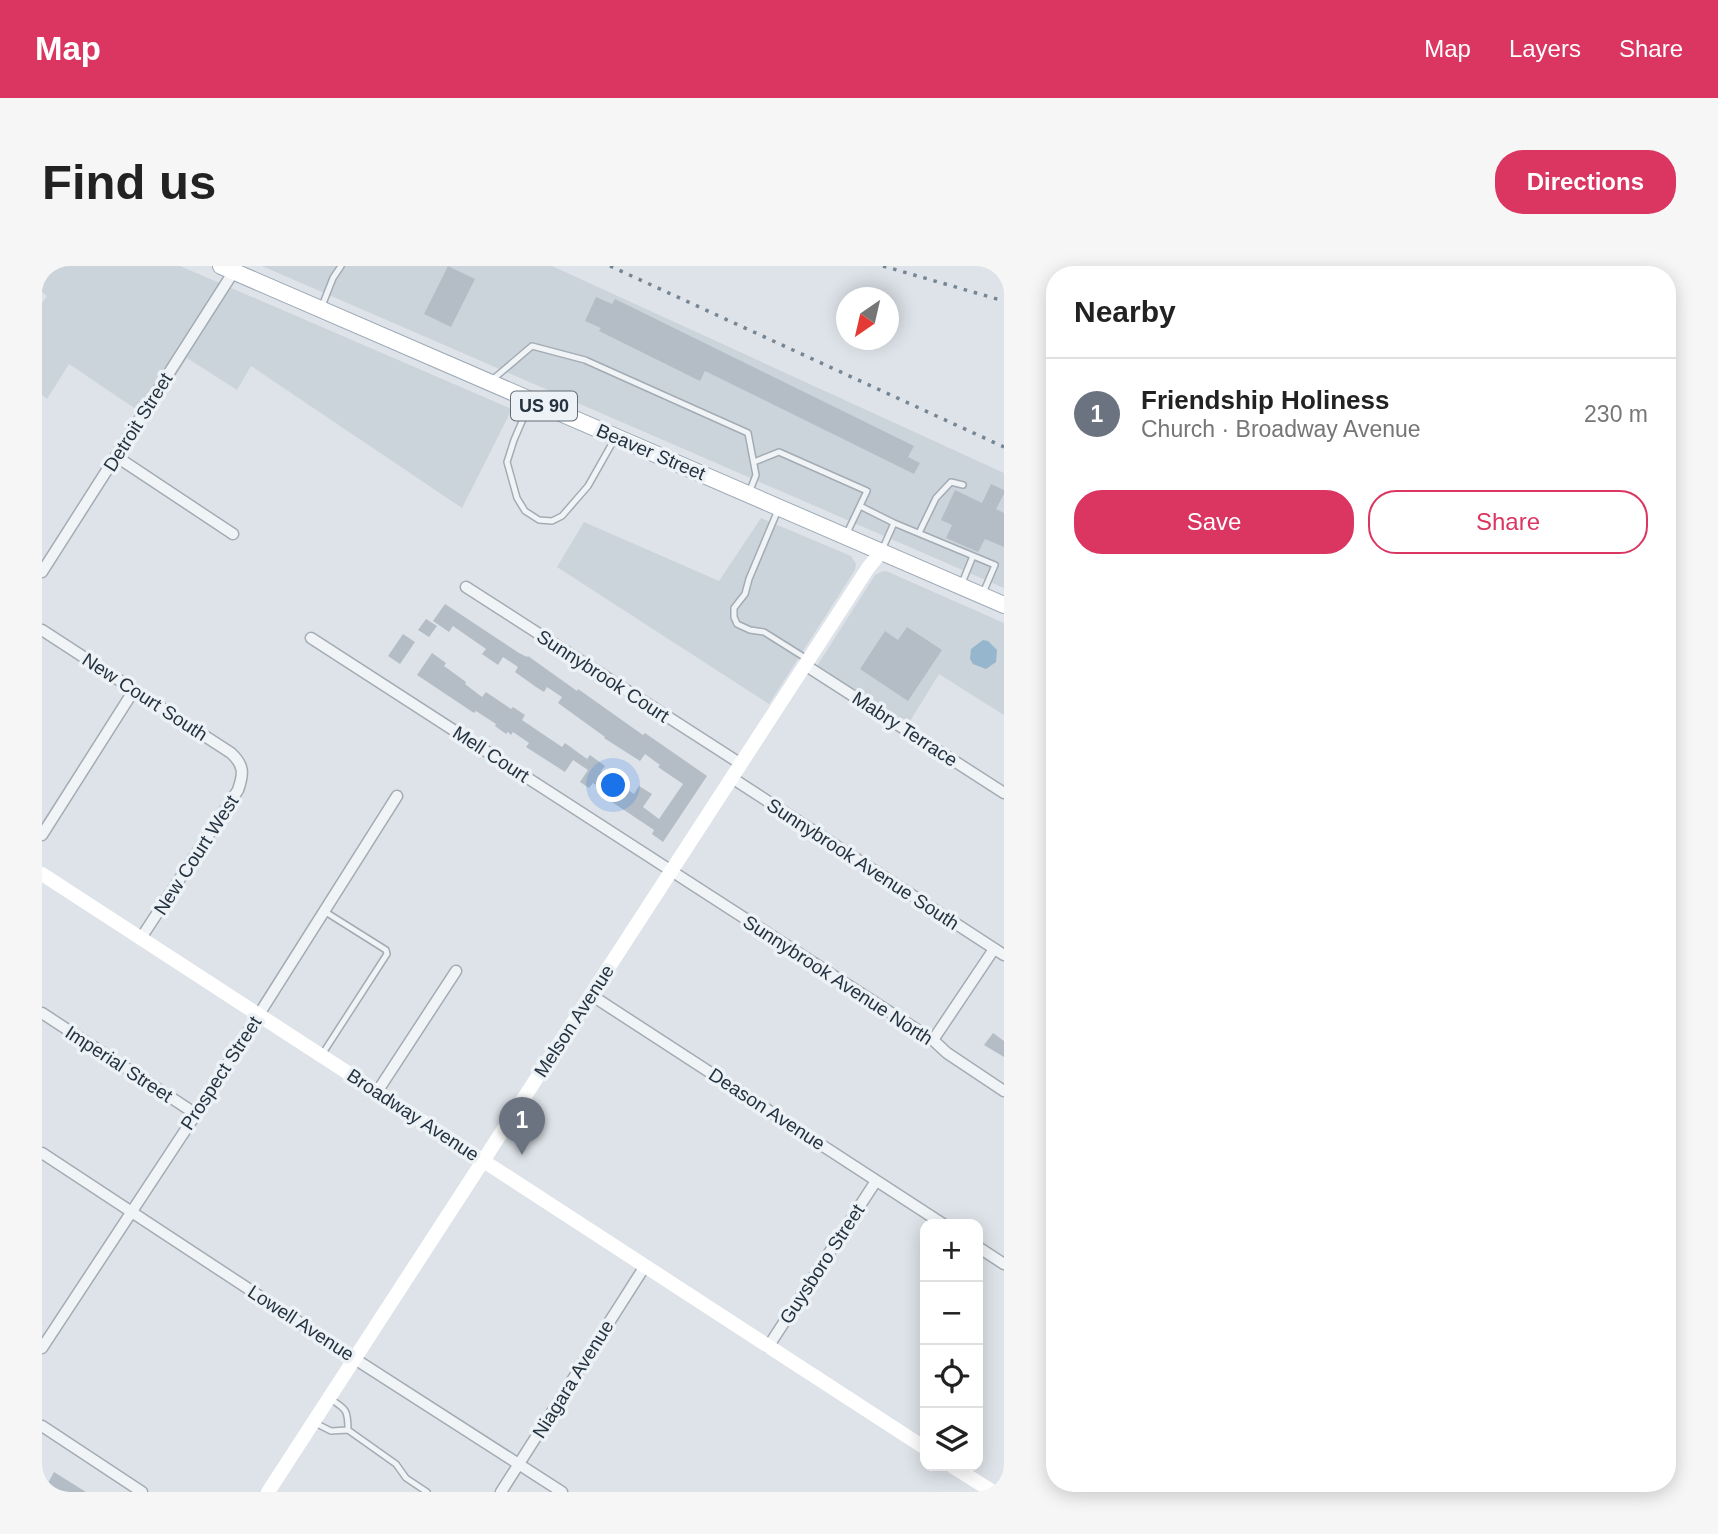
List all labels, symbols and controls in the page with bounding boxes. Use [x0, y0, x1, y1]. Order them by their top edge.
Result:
text: Map [35, 30, 101, 67]
text: Map [1424, 35, 1471, 62]
text: Layers [1509, 35, 1581, 62]
text: Share [1619, 35, 1683, 62]
button: Directions [1495, 150, 1676, 214]
text: Find us [42, 155, 216, 209]
north arrow [836, 287, 899, 350]
text: Nearby [1074, 295, 1176, 328]
street label: Detroit Street [99, 368, 177, 475]
text: Friendship Holiness [1141, 385, 1390, 415]
road number: US 90 [511, 391, 577, 420]
text: 1 [1091, 401, 1103, 427]
text: 230 m [1584, 401, 1648, 427]
text: Church · Broadway Avenue [1141, 416, 1421, 442]
street label: Beaver Street [593, 420, 709, 485]
button: Save [1074, 490, 1354, 554]
button: Share [1368, 490, 1648, 554]
street label: Sunnybrook Court [533, 625, 674, 727]
street label: New Court South [79, 649, 211, 745]
street label: Mabry Terrace [849, 687, 961, 771]
street label: Mell Court [449, 722, 534, 787]
your location [596, 768, 630, 802]
street label: New Court West [150, 791, 243, 919]
street label: Sunnybrook Avenue South [763, 794, 963, 934]
street label: Sunnybrook Avenue North [739, 911, 937, 1049]
street label: Melson Avenue [530, 961, 618, 1081]
street label: Prospect Street [177, 1012, 266, 1134]
street label: Imperial Street [61, 1022, 177, 1107]
street label: Deason Avenue [705, 1064, 829, 1154]
street label: Broadway Avenue [343, 1065, 483, 1165]
pin: 1 [499, 1097, 545, 1155]
street label: Guysboro Street [776, 1200, 869, 1328]
map controls [920, 1219, 983, 1471]
button: + [920, 1219, 983, 1282]
street label: Lowell Avenue [244, 1281, 358, 1365]
button: − [920, 1282, 983, 1345]
street label: Niagara Avenue [528, 1316, 618, 1442]
button: locate [920, 1345, 983, 1408]
button: layers [920, 1408, 983, 1471]

